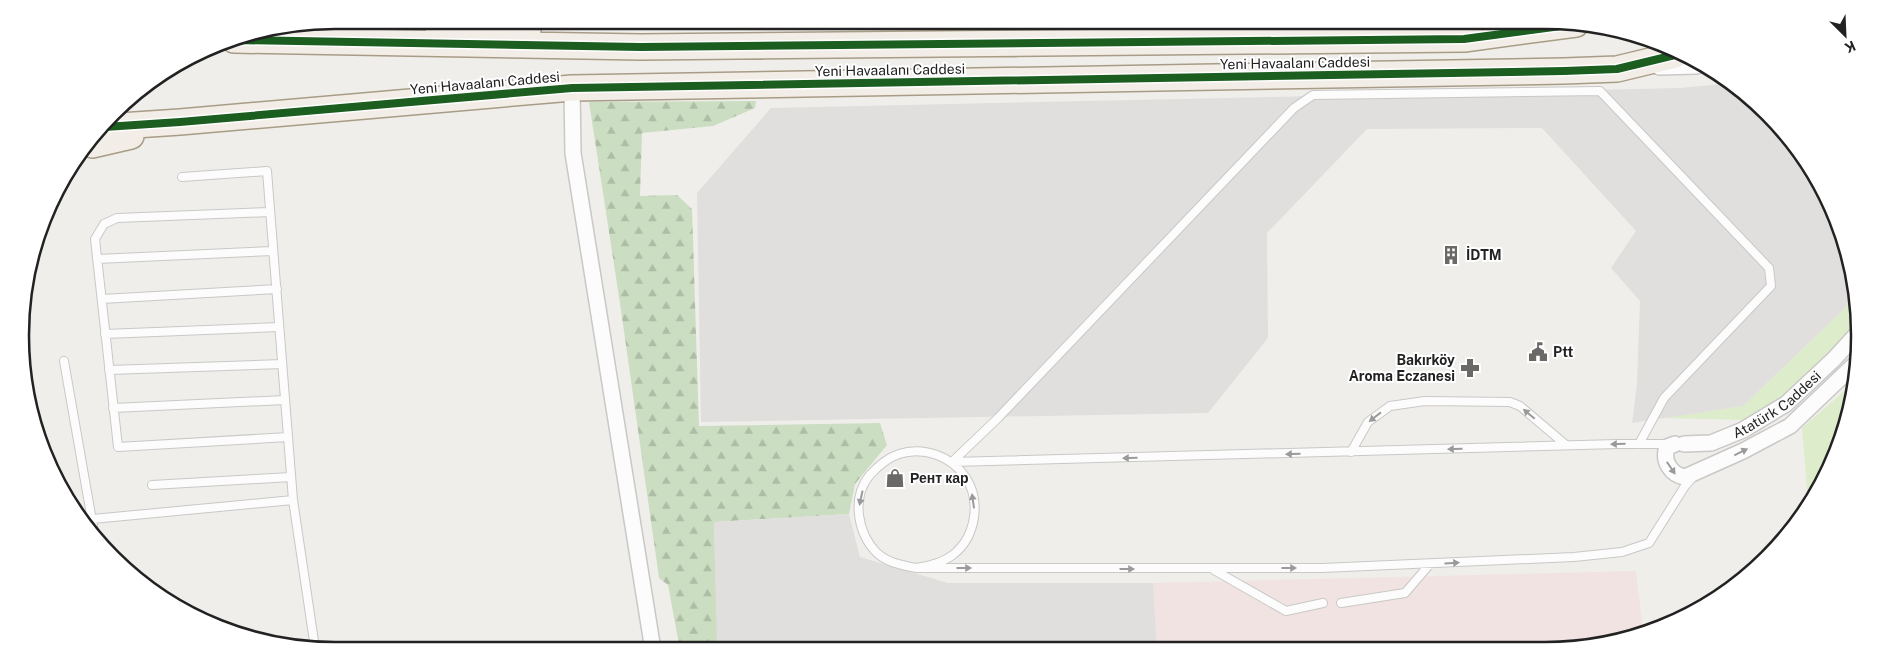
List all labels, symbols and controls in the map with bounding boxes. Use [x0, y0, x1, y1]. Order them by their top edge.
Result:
north arrow [1820, 10, 1870, 60]
text: K [1842, 38, 1858, 56]
street label: Yeni Havaalanı Caddesi [1220, 54, 1370, 72]
street label: Yeni Havaalanı Caddesi [815, 61, 965, 79]
street label: Yeni Havaalanı Caddesi [409, 68, 561, 98]
building icon: İDTM [1440, 244, 1462, 266]
place label: İDTM [1466, 246, 1502, 263]
public building icon: Ptt [1527, 341, 1549, 363]
place label: Ptt [1553, 344, 1574, 360]
place label: Bakırköy Aroma Eczanesi [1349, 352, 1455, 384]
pharmacy icon: Bakırköy Aroma Eczanesi [1459, 357, 1481, 379]
street label: Atatürk Caddesi [1731, 368, 1824, 441]
one-way arrow [1523, 409, 1536, 420]
one-way arrow [1369, 412, 1382, 423]
one-way arrow [1609, 440, 1625, 448]
one-way arrow [1447, 445, 1463, 453]
one-way arrow [1734, 448, 1748, 456]
one-way arrow [1284, 450, 1300, 458]
one-way arrow [1122, 454, 1138, 462]
one-way arrow [1667, 461, 1676, 474]
shop icon: Рент кар [884, 467, 906, 489]
place label: Рент кар [910, 470, 969, 486]
one-way arrow [857, 490, 865, 506]
one-way arrow [969, 492, 977, 508]
one-way arrow [1444, 559, 1460, 567]
one-way arrow [957, 564, 973, 572]
one-way arrow [1282, 564, 1298, 572]
one-way arrow [1119, 565, 1135, 573]

